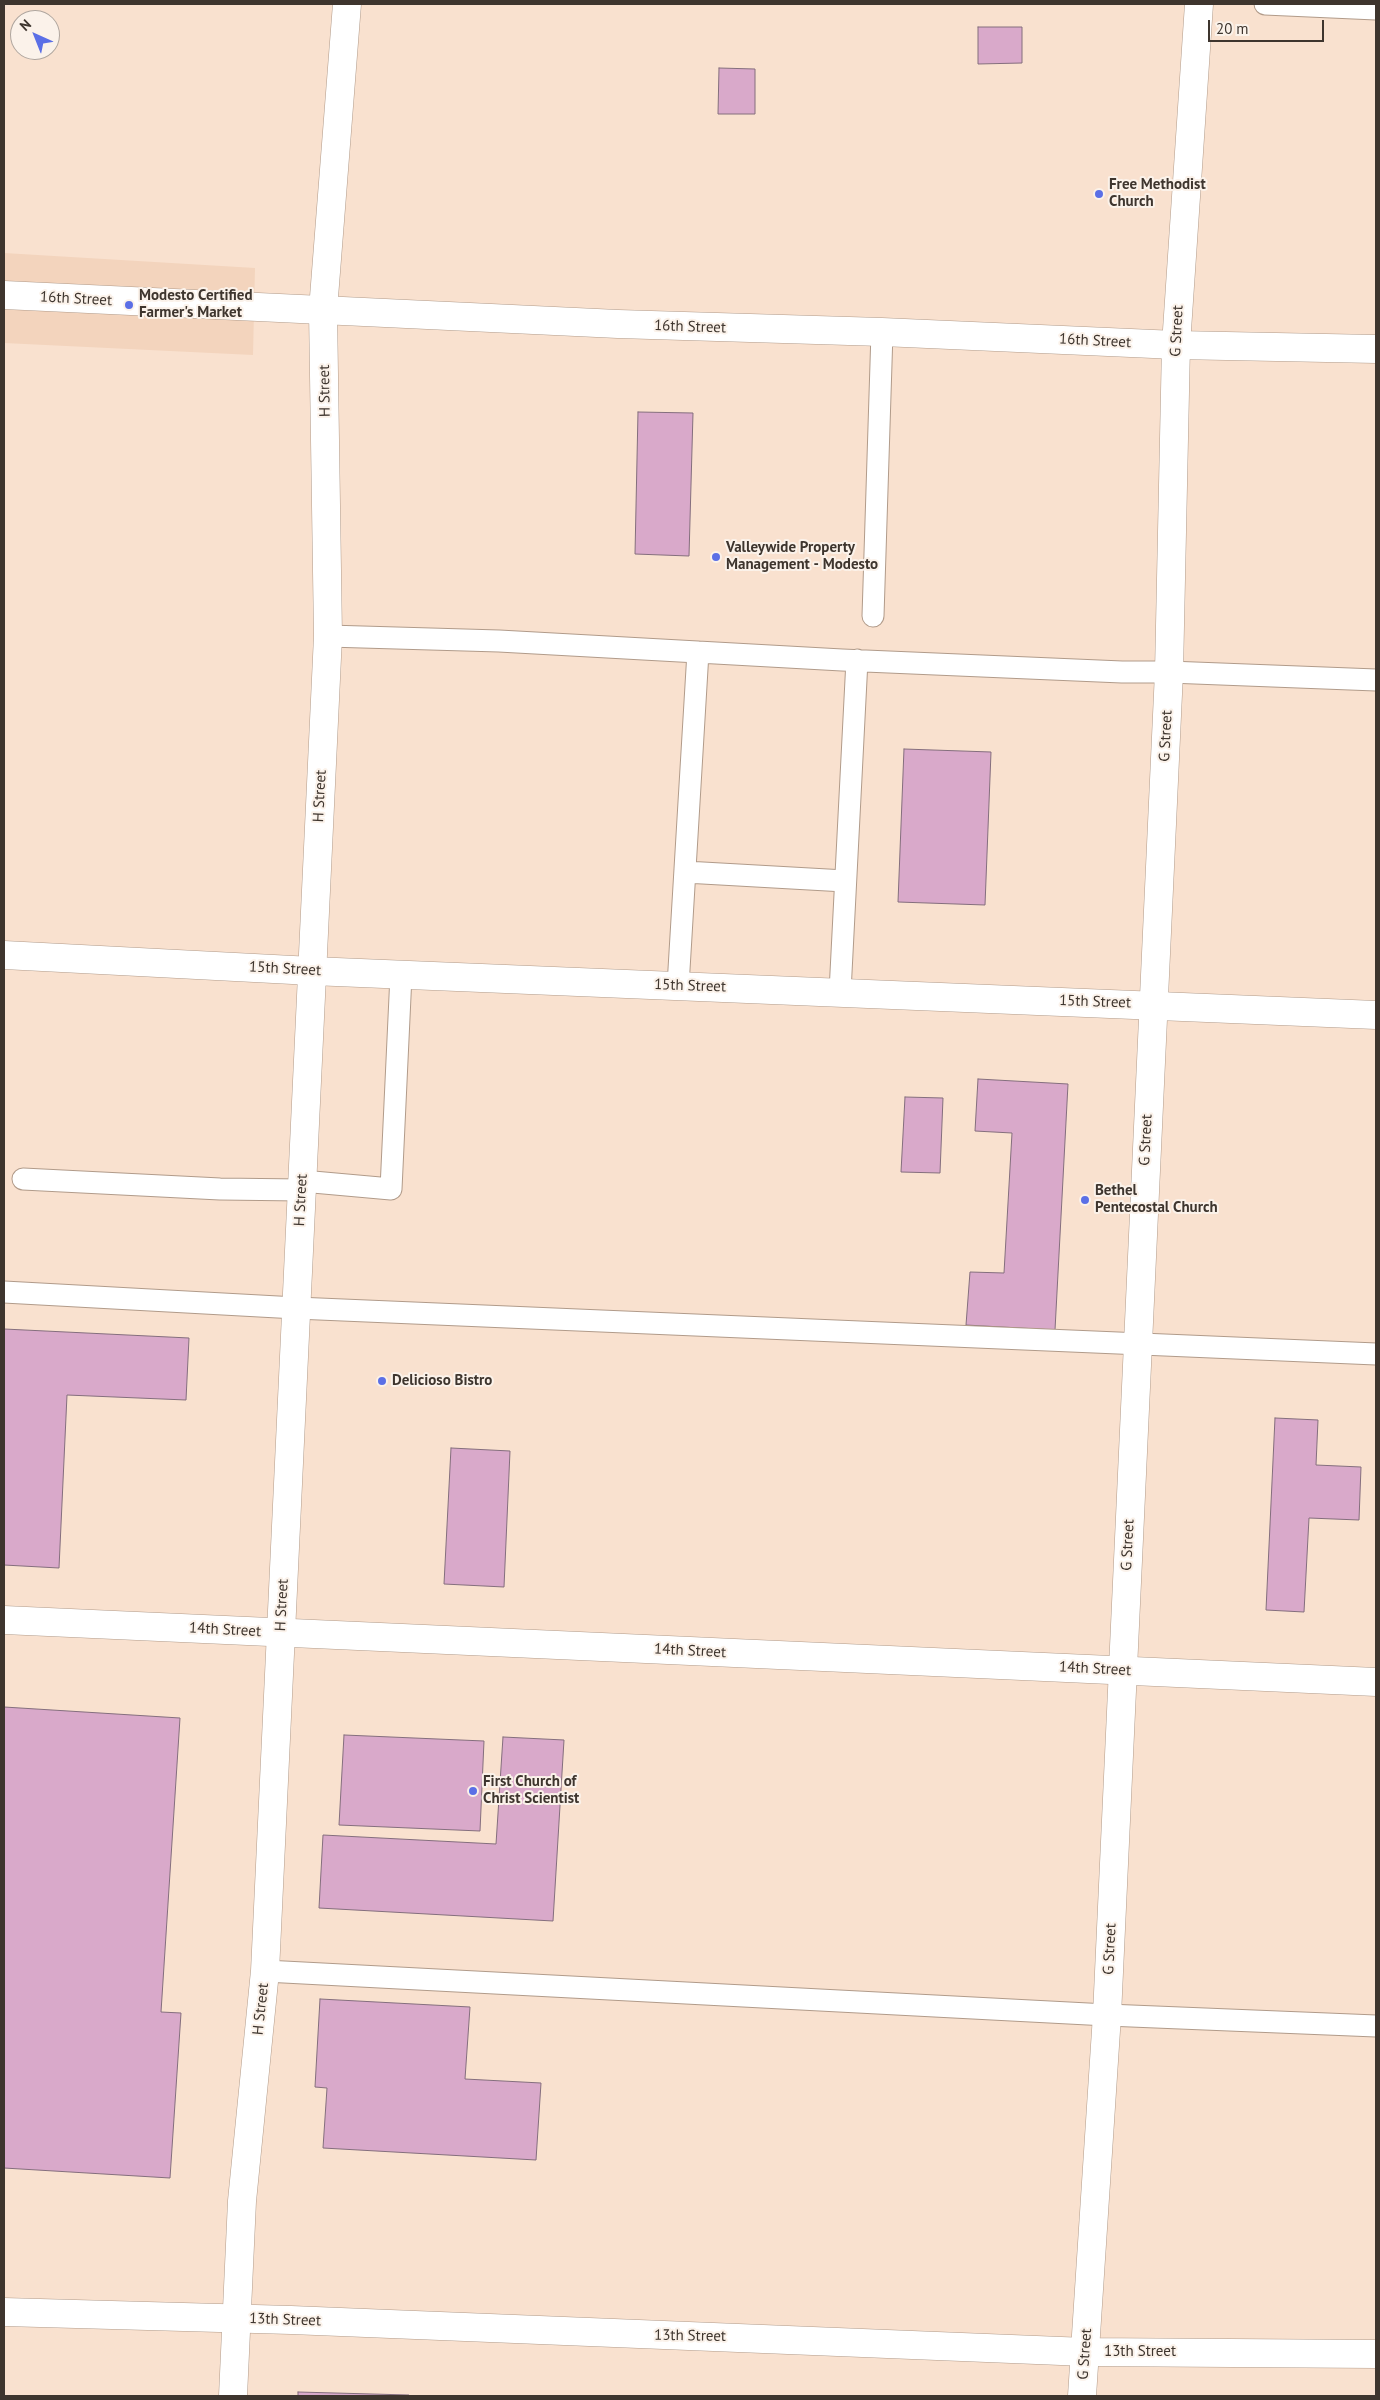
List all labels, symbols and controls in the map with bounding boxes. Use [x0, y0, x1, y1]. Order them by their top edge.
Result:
north arrow [10, 10, 60, 60]
scale bar [1210, 10, 1326, 42]
text: N [16, 15, 35, 35]
text: 20 m [1216, 19, 1249, 38]
place label: Free Methodist Church [1109, 176, 1206, 211]
marker: Free Methodist Church [1093, 188, 1105, 200]
place label: Modesto Certified Farmer's Market [139, 287, 253, 322]
street label: 16th Street [40, 288, 112, 310]
marker: Modesto Certified Farmer's Market [123, 299, 135, 311]
street label: G Street [1167, 305, 1187, 357]
street label: 16th Street [654, 317, 726, 337]
street label: 16th Street [1059, 330, 1131, 352]
street label: H Street [316, 365, 334, 417]
place label: Valleywide Property Management - Modesto [726, 539, 878, 574]
marker: Valleywide Property Management - Modesto [710, 551, 722, 563]
street label: G Street [1156, 710, 1176, 762]
street label: H Street [310, 769, 330, 823]
street label: 15th Street [249, 958, 321, 980]
street label: 15th Street [654, 976, 726, 996]
street label: 15th Street [1059, 992, 1131, 1012]
street label: G Street [1136, 1114, 1156, 1166]
street label: H Street [291, 1173, 311, 1227]
place label: Bethel Pentecostal Church [1095, 1182, 1218, 1217]
marker: Bethel Pentecostal Church [1079, 1194, 1091, 1206]
place label: Delicioso Bistro [392, 1372, 492, 1390]
marker: Delicioso Bistro [376, 1375, 388, 1387]
street label: G Street [1118, 1519, 1138, 1571]
street label: H Street [272, 1578, 292, 1632]
street label: 14th Street [189, 1619, 261, 1641]
street label: 14th Street [654, 1640, 726, 1662]
street label: 14th Street [1059, 1658, 1131, 1680]
place label: First Church of Christ Scientist [483, 1773, 579, 1808]
marker: First Church of Christ Scientist [467, 1785, 479, 1797]
street label: G Street [1100, 1923, 1120, 1975]
street label: H Street [249, 1982, 273, 2036]
street label: 13th Street [249, 2310, 321, 2330]
street label: 13th Street [654, 2326, 726, 2346]
street label: G Street [1074, 2328, 1096, 2380]
street label: 13th Street [1104, 2343, 1176, 2361]

